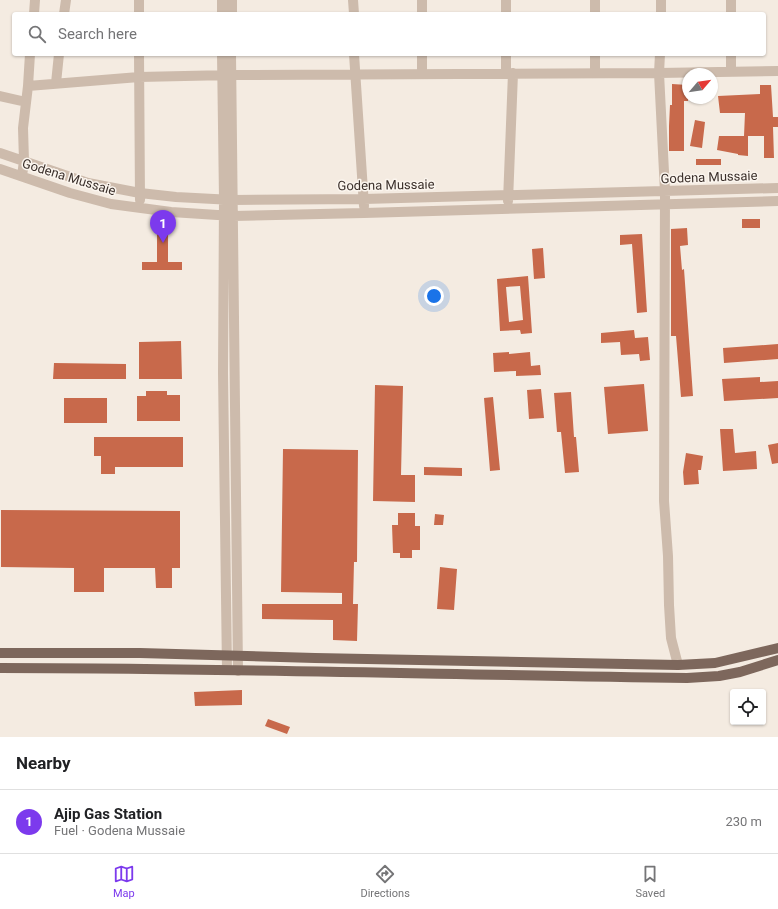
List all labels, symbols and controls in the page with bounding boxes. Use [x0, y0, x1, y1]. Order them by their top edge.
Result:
search box [12, 12, 766, 56]
icon: search [26, 23, 48, 45]
text: Search here [58, 25, 137, 43]
north arrow [682, 68, 718, 104]
street label: Godena Mussaie [20, 156, 118, 198]
street label: Godena Mussaie [660, 168, 758, 186]
street label: Godena Mussaie [337, 177, 435, 193]
pin: 1 [150, 210, 176, 243]
your location [424, 286, 444, 306]
map controls [730, 689, 766, 725]
button: locate [730, 689, 766, 725]
text: Nearby [16, 753, 71, 773]
text: Ajip Gas Station [54, 805, 162, 823]
text: 1 [25, 814, 33, 829]
text: 230 m [725, 814, 762, 829]
text: Fuel · Godena Mussaie [54, 823, 185, 838]
tab: Map [113, 863, 135, 900]
tab: Directions [360, 863, 410, 900]
tab: Saved [635, 863, 665, 900]

